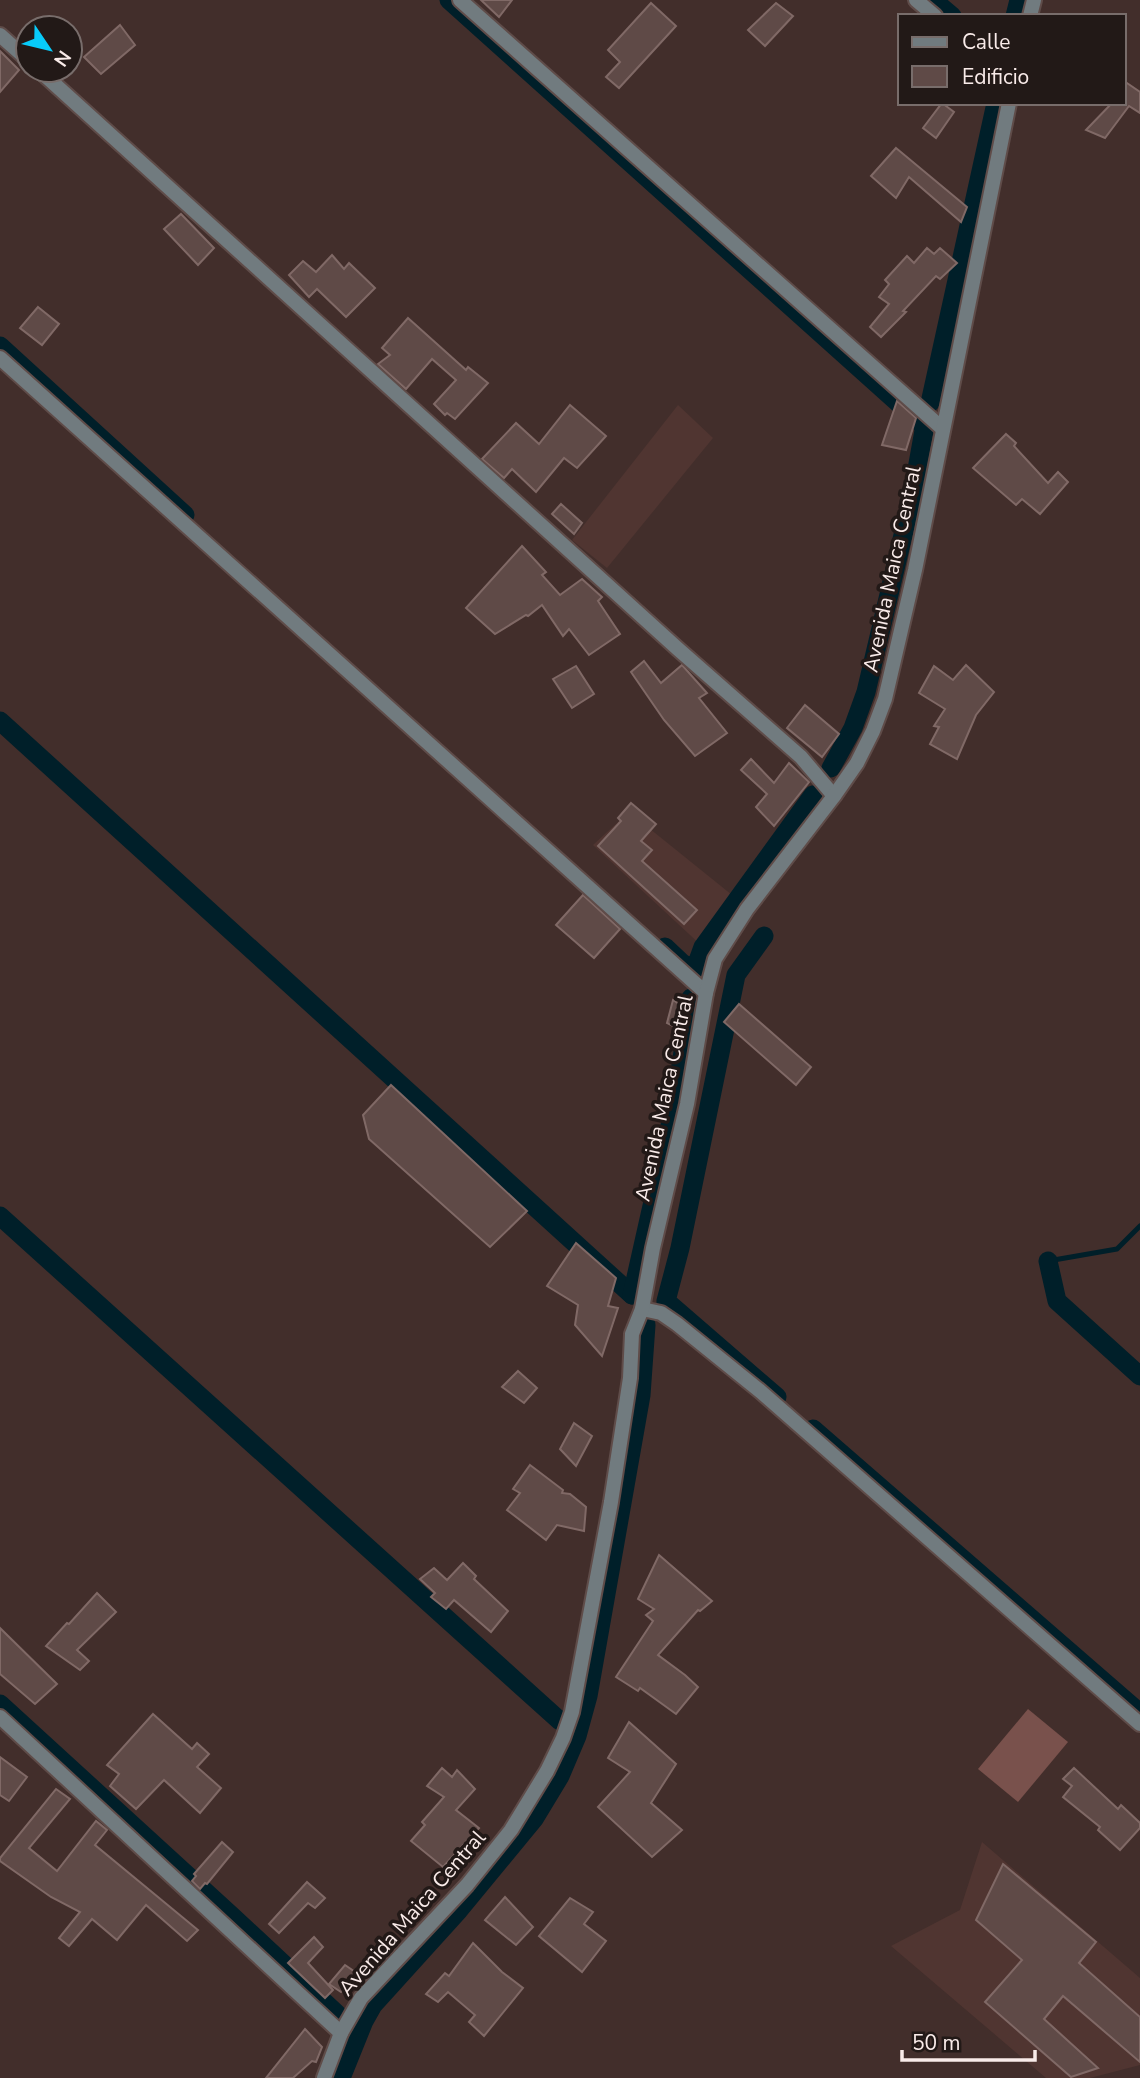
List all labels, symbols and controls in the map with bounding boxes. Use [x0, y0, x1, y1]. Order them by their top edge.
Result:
north arrow [14, 14, 84, 84]
legend [898, 14, 1126, 105]
text: Calle [962, 28, 1010, 56]
text: N [47, 45, 77, 71]
text: Edificio [962, 63, 1029, 91]
street label: Avenida Maica Central [856, 462, 928, 675]
street label: Avenida Maica Central [628, 991, 700, 1204]
street label: Avenida Maica Central [332, 1824, 492, 2002]
scale bar [902, 2018, 1035, 2062]
text: 50 m [912, 2029, 961, 2057]

